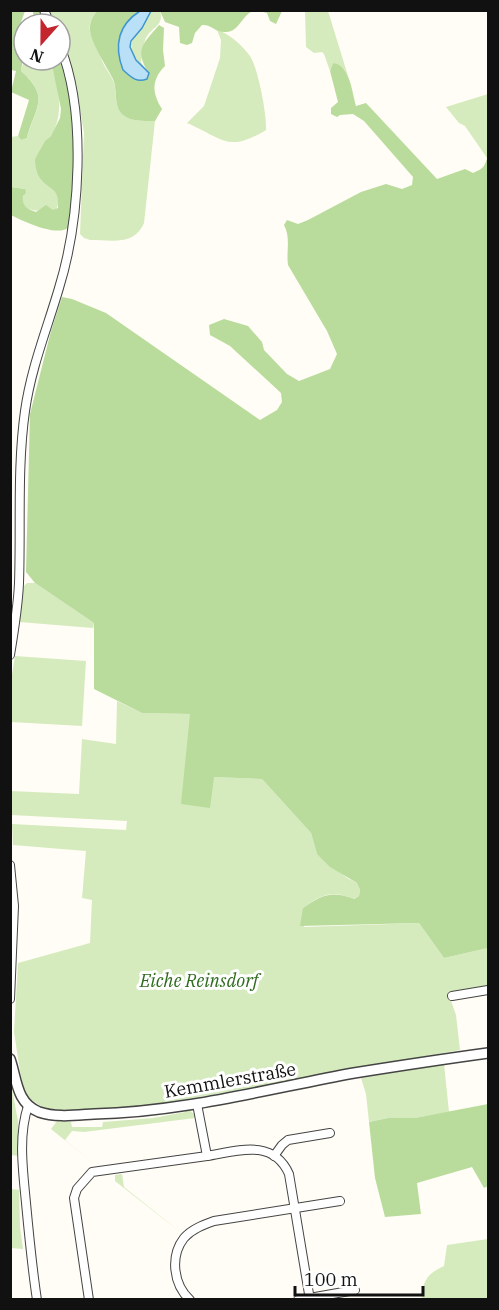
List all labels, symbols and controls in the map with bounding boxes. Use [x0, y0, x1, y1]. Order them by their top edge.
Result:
north arrow [12, 12, 72, 72]
text: N [27, 44, 46, 68]
park label: Eiche Reinsdorf [139, 969, 262, 992]
street label: Kemmlerstraße [162, 1057, 298, 1103]
scale bar [295, 1259, 422, 1297]
text: 100 m [304, 1268, 358, 1291]

